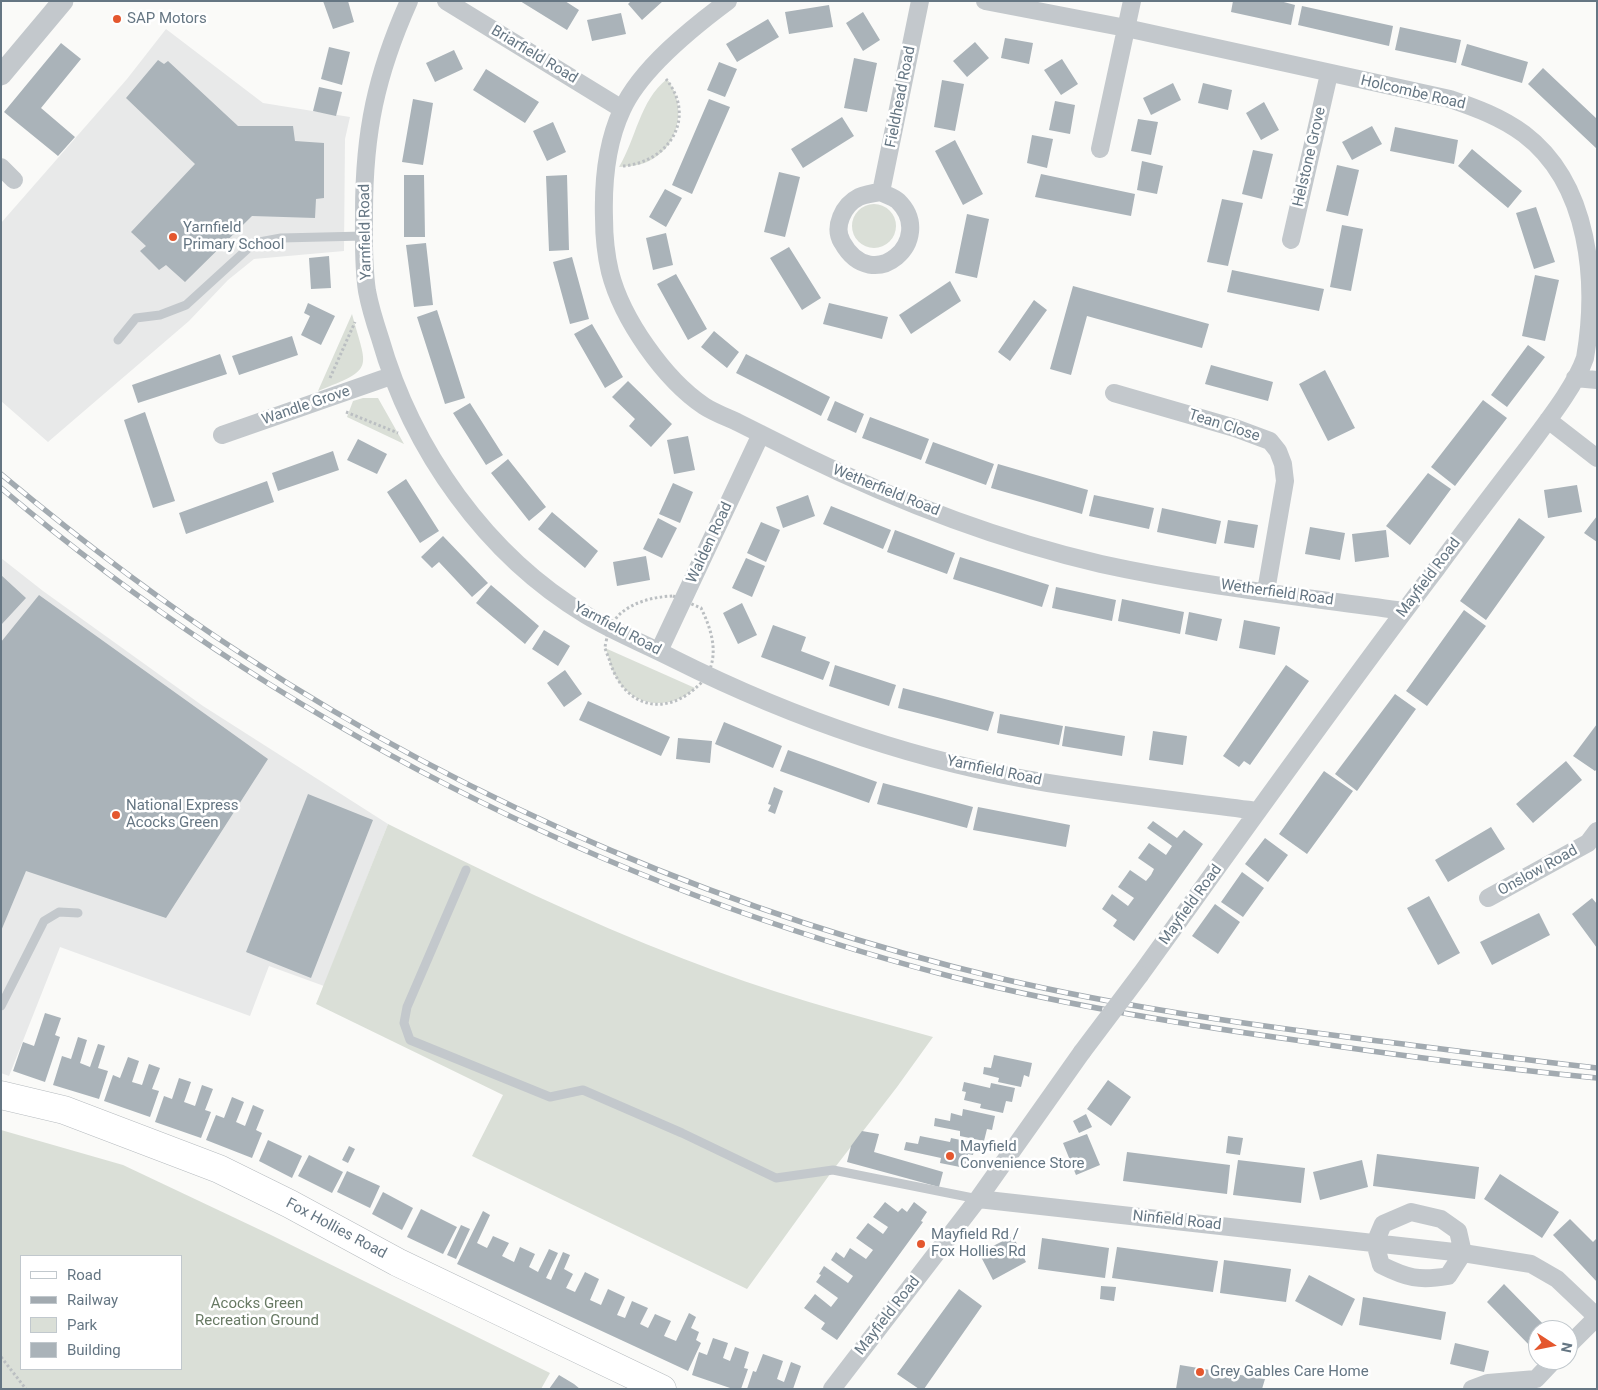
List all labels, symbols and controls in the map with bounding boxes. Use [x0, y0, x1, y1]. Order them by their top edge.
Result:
place label: SAP Motors [127, 10, 207, 28]
marker: SAP Motors [111, 13, 123, 25]
street label: Briarfield Road [487, 22, 581, 88]
street label: Fieldhead Road [882, 45, 920, 149]
street label: Holcombe Road [1359, 72, 1467, 114]
street label: Helstone Grove [1290, 105, 1330, 209]
street label: Yarnfield Road [356, 184, 376, 280]
place label: Yarnfield Primary School [183, 219, 284, 254]
marker: Yarnfield Primary School [167, 231, 179, 243]
street label: Wandle Grove [260, 383, 352, 429]
street label: Tean Close [1186, 406, 1262, 446]
street label: Wetherfield Road [830, 461, 942, 521]
street label: Walden Road [683, 499, 737, 587]
street label: Mayfield Road [1393, 535, 1465, 621]
street label: Wetherfield Road [1219, 576, 1335, 610]
street label: Yarnfield Road [570, 598, 664, 660]
street label: Yarnfield Road [945, 752, 1043, 790]
place label: National Express Acocks Green [126, 797, 239, 832]
marker: National Express Acocks Green [110, 809, 122, 821]
street label: Onslow Road [1495, 842, 1581, 900]
street label: Mayfield Road [1156, 861, 1226, 949]
place label: Mayfield Convenience Store [960, 1138, 1085, 1173]
marker: Mayfield Convenience Store [944, 1150, 956, 1162]
street label: Fox Hollies Road [282, 1195, 390, 1263]
street label: Ninfield Road [1132, 1207, 1222, 1235]
place label: Mayfield Rd / Fox Hollies Rd [931, 1226, 1026, 1261]
marker: Mayfield Rd / Fox Hollies Rd [915, 1238, 927, 1250]
legend [20, 1255, 182, 1370]
text: Road [67, 1266, 101, 1284]
street label: Mayfield Road [852, 1273, 924, 1359]
text: Railway [67, 1291, 118, 1309]
park label: Acocks Green Recreation Ground [195, 1295, 319, 1330]
text: Park [67, 1316, 97, 1334]
north arrow [1528, 1320, 1578, 1370]
text: Building [67, 1341, 121, 1359]
text: N [1558, 1341, 1576, 1354]
place label: Grey Gables Care Home [1210, 1363, 1369, 1381]
marker: Grey Gables Care Home [1194, 1366, 1206, 1378]

